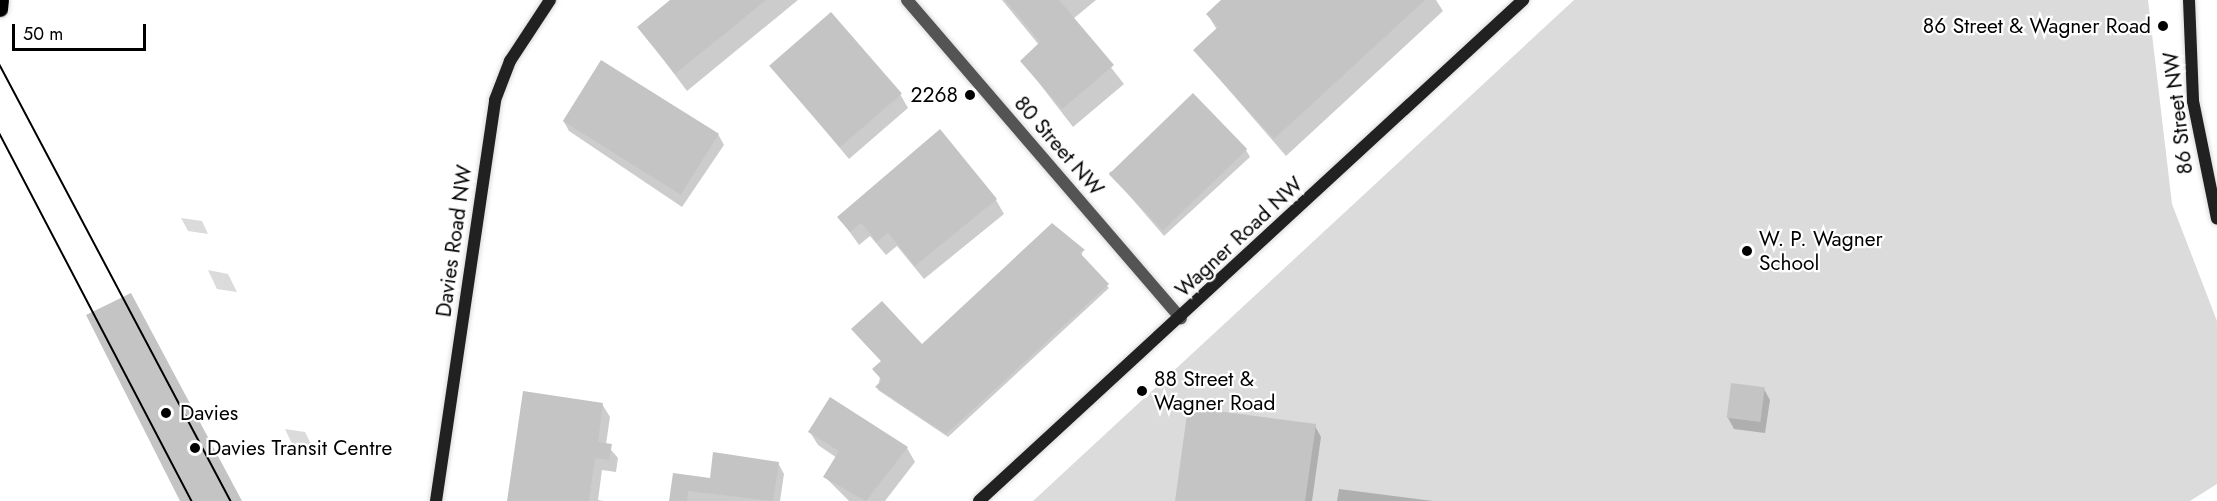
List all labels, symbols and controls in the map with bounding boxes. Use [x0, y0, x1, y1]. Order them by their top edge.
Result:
scale bar [15, 12, 148, 50]
place label: 86 Street & Wagner Road [1923, 13, 2151, 39]
marker: 86 Street & Wagner Road [2156, 19, 2170, 33]
text: 50 m [23, 21, 63, 47]
street label: 86 Street NW [2158, 50, 2198, 176]
place label: 2268 [911, 82, 958, 108]
marker: 2268 [963, 88, 977, 102]
street label: 80 Street NW [1009, 91, 1109, 201]
street label: Davies Road NW [431, 163, 477, 319]
street label: Wagner Road NW [1170, 172, 1308, 302]
place label: W. P. Wagner School [1759, 226, 1883, 276]
marker: W. P. Wagner School [1740, 244, 1754, 258]
place label: 88 Street & Wagner Road [1154, 366, 1275, 416]
marker: 88 Street & Wagner Road [1135, 384, 1149, 398]
place label: Davies [180, 400, 238, 426]
marker: Davies [157, 404, 175, 422]
place label: Davies Transit Centre [207, 435, 392, 461]
marker: Davies Transit Centre [188, 441, 202, 455]

